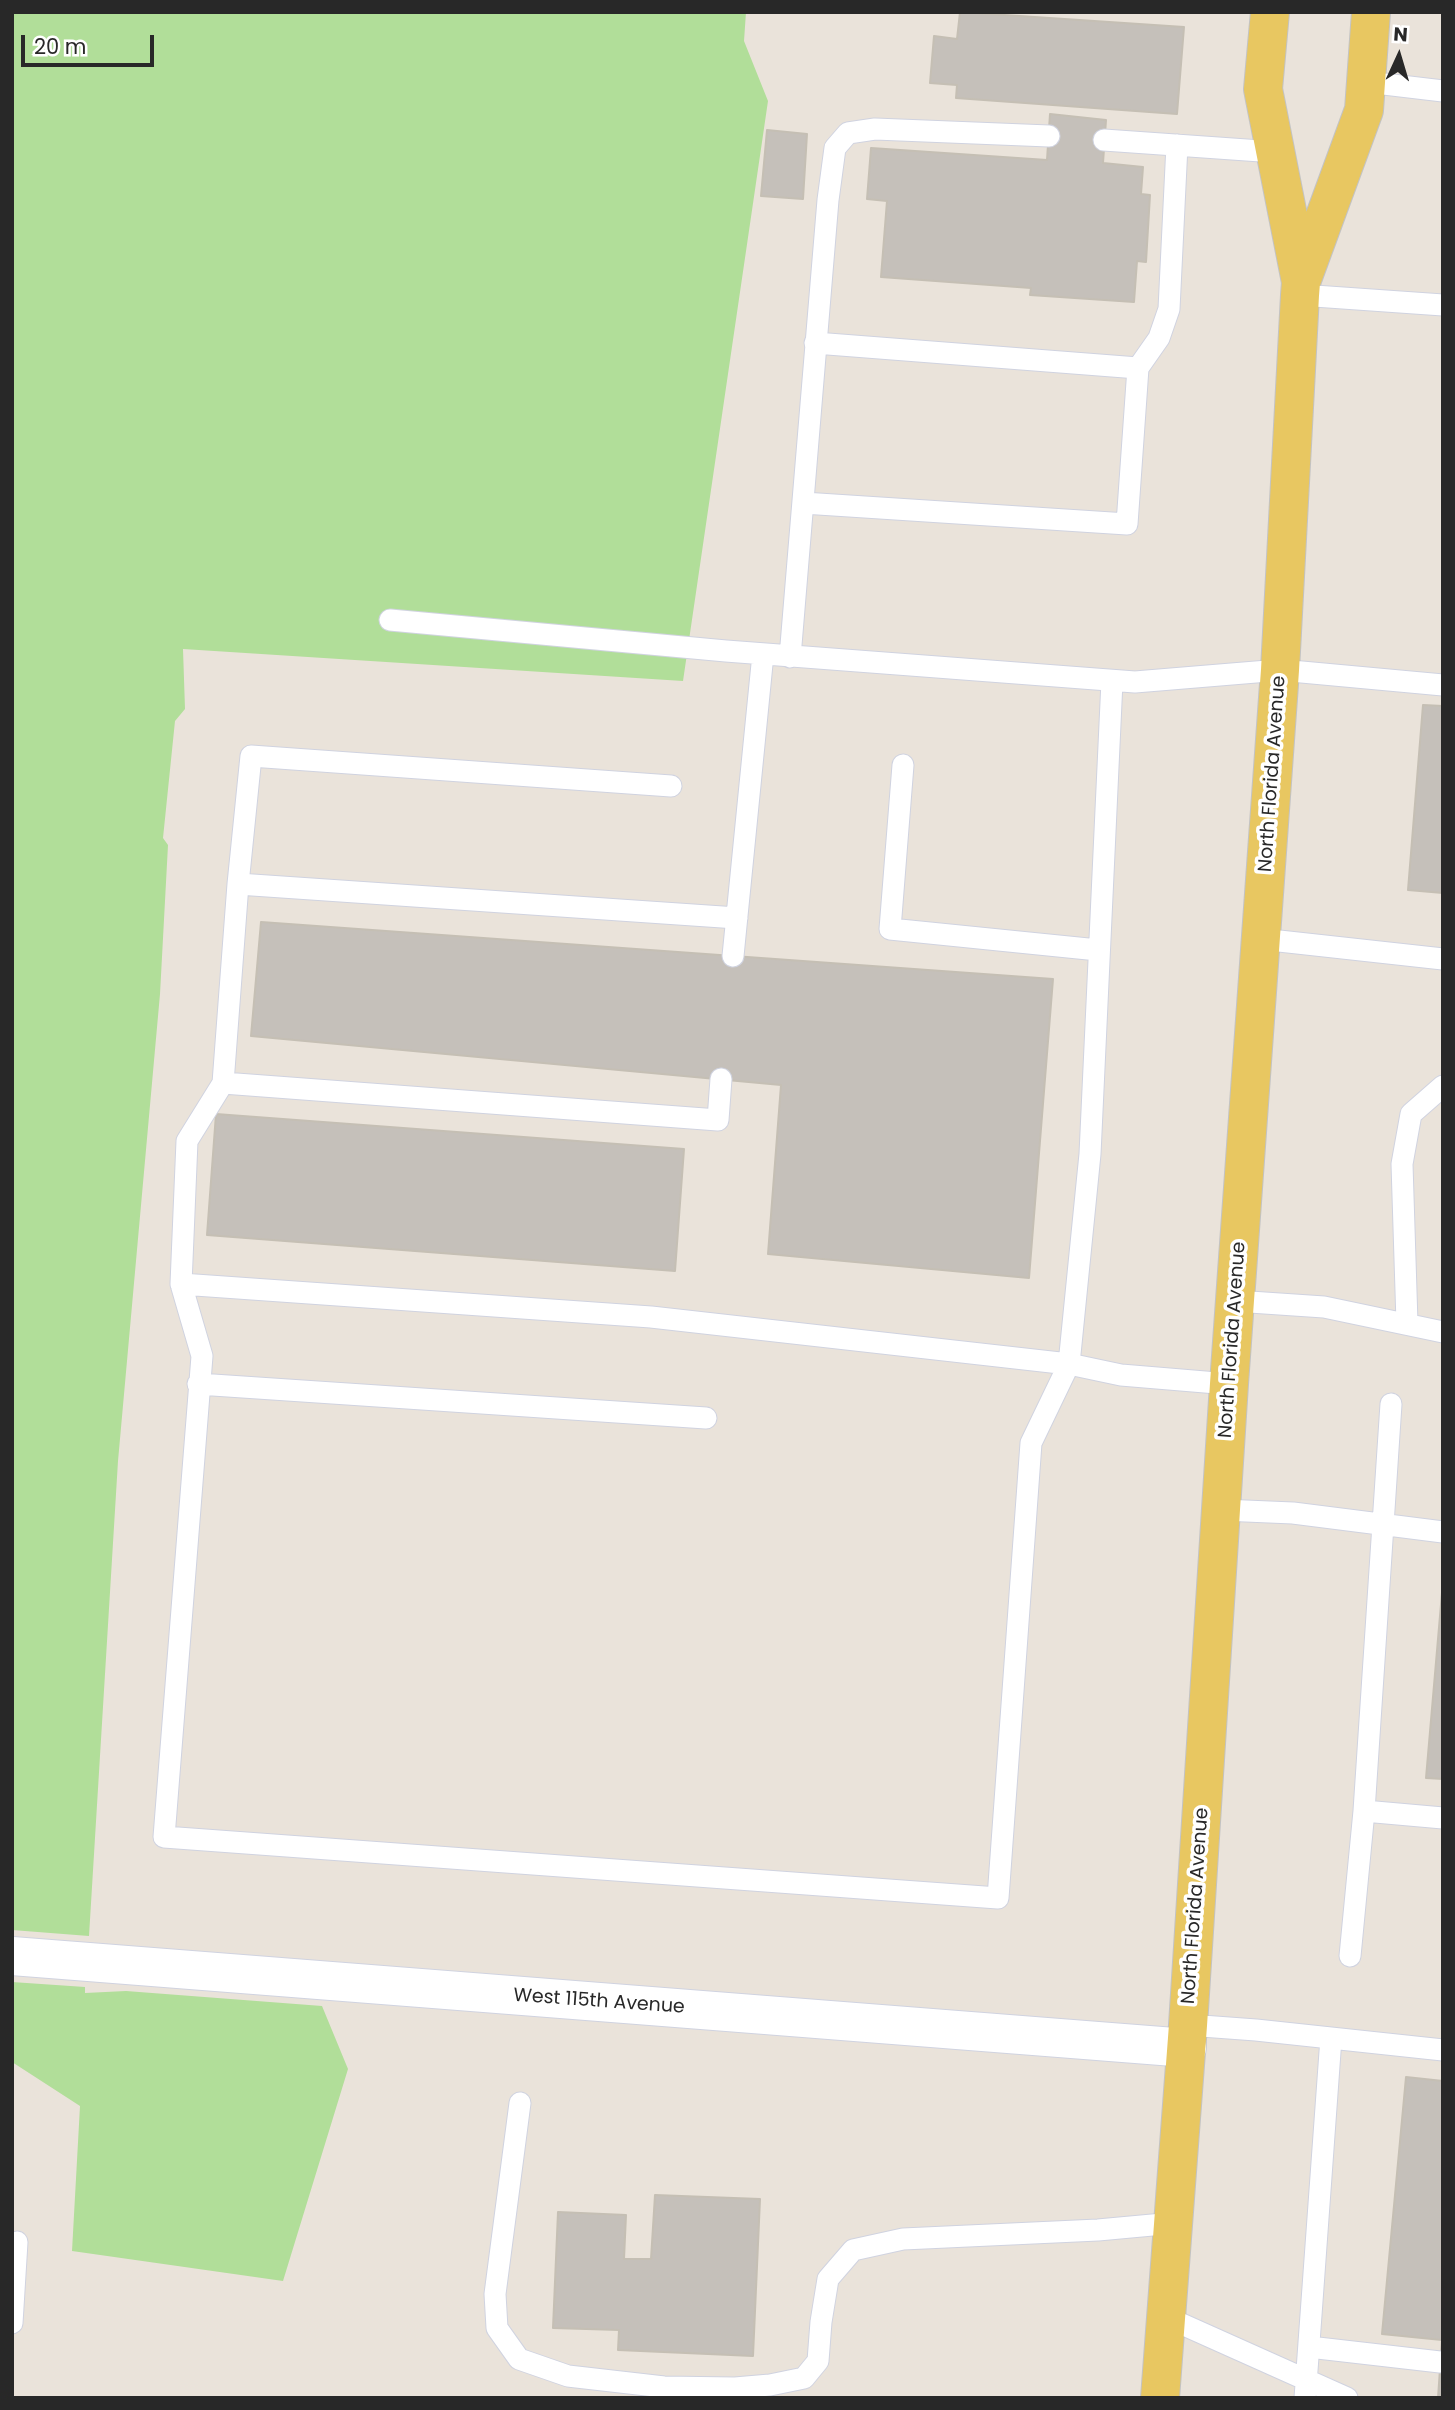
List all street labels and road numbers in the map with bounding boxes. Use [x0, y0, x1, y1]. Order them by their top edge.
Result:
street label: North Florida Avenue [1255, 675, 1291, 873]
street label: North Florida Avenue [1215, 1241, 1251, 1439]
street label: North Florida Avenue [1178, 1807, 1214, 2005]
street label: West 115th Avenue [513, 1985, 685, 2019]

